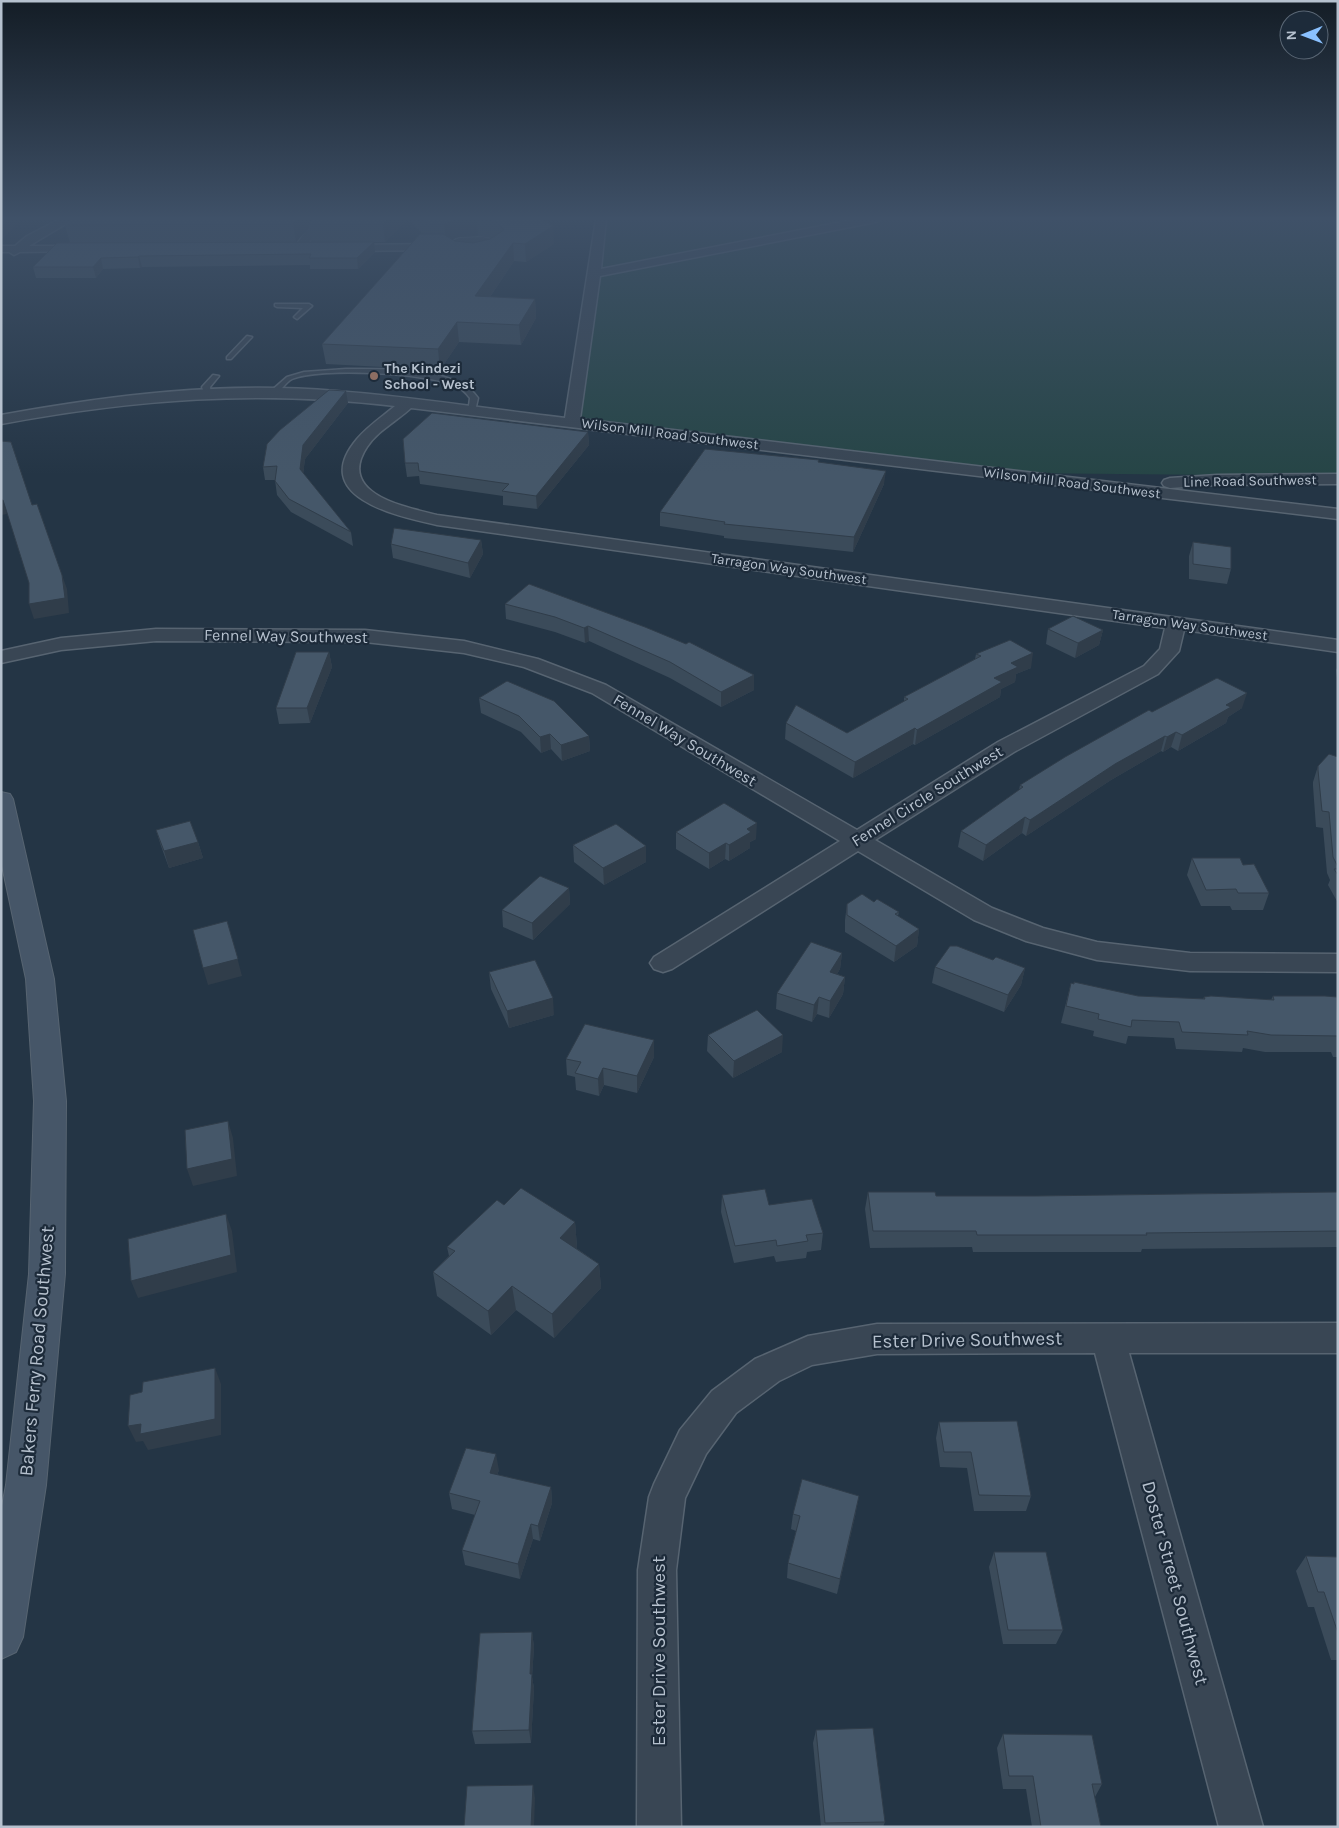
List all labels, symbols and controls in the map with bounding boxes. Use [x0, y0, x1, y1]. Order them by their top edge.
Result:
north arrow [1279, 10, 1329, 60]
text: N [1283, 30, 1300, 40]
place label: The Kindezi School - West [384, 360, 475, 393]
marker: The Kindezi School - West [368, 370, 380, 382]
street label: Wilson Mill Road Southwest [580, 415, 760, 453]
street label: Wilson Mill Road Southwest [982, 464, 1162, 502]
street label: Line Road Southwest [1183, 471, 1317, 491]
street label: Tarragon Way Southwest [710, 550, 868, 588]
street label: Tarragon Way Southwest [1111, 606, 1269, 644]
street label: Fennel Way Southwest [204, 625, 368, 647]
street label: Fennel Way Southwest [610, 690, 760, 790]
street label: Fennel Circle Southwest [848, 742, 1006, 850]
street label: Bakers Ferry Road Southwest [15, 1225, 59, 1477]
street label: Ester Drive Southwest [872, 1327, 1062, 1353]
street label: Doster Street Southwest [1137, 1478, 1213, 1688]
street label: Ester Drive Southwest [648, 1556, 670, 1746]

